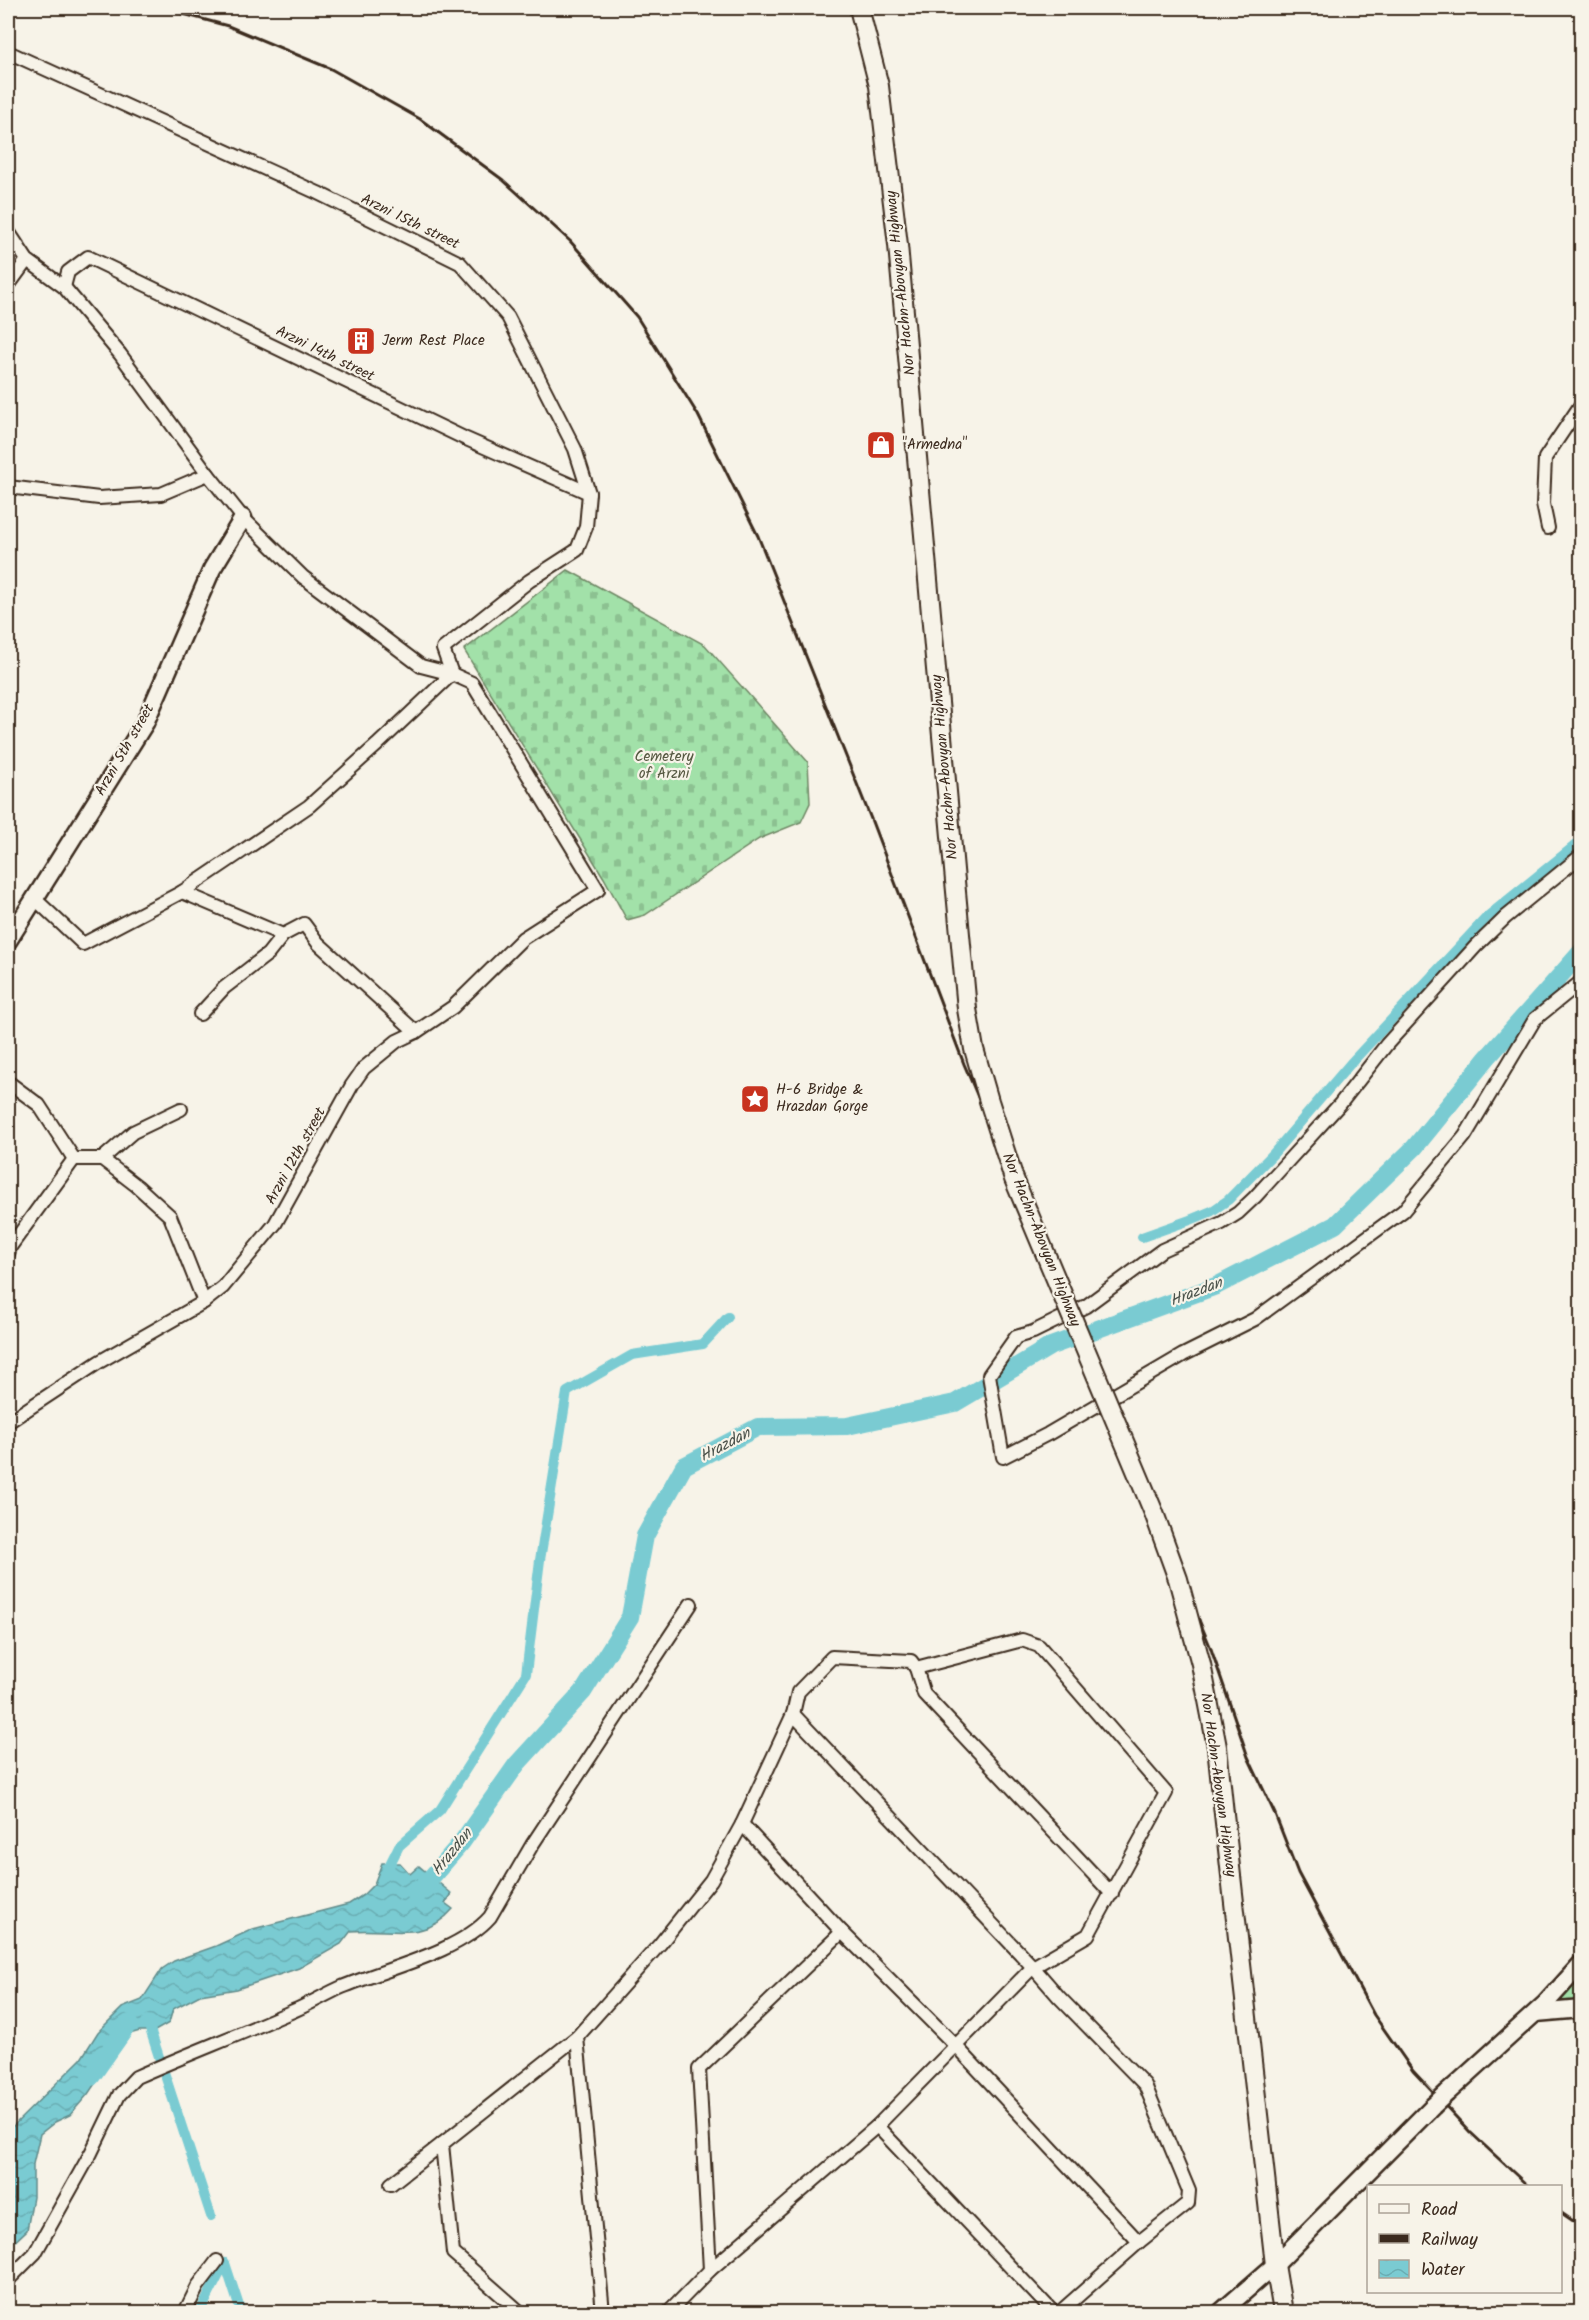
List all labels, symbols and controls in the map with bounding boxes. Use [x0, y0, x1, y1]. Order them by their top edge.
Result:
street label: Arzni 15th street [356, 188, 464, 256]
street label: Nor Hachn-Abovyan Highway [879, 188, 923, 377]
street label: Arzni 14th street [271, 320, 379, 388]
building icon: Jerm Rest Place [345, 325, 377, 357]
place label: Jerm Rest Place [382, 329, 485, 353]
shop icon: "Armedna" [865, 429, 897, 461]
place label: "Armedna" [902, 433, 967, 457]
street label: Nor Hachn-Abovyan Highway [925, 672, 965, 861]
street label: Arzni 5th street [89, 699, 161, 800]
park label: Cemetery of Arzni [635, 745, 694, 786]
place label: H-6 Bridge & Hrazdan Gorge [776, 1078, 868, 1119]
place icon: H-6 Bridge & Hrazdan Gorge [739, 1083, 771, 1115]
street label: Arzni 12th street [259, 1103, 333, 1209]
street label: Nor Hachn-Abovyan Highway [995, 1149, 1087, 1332]
water label: Hrazdan [1166, 1270, 1227, 1313]
water label: Hrazdan [695, 1420, 756, 1469]
street label: Nor Hachn-Abovyan Highway [1193, 1691, 1243, 1880]
water label: Hrazdan [425, 1822, 480, 1881]
legend [1367, 2185, 1562, 2293]
text: Road [1421, 2196, 1458, 2225]
text: Railway [1421, 2226, 1478, 2255]
text: Water [1421, 2256, 1466, 2285]

